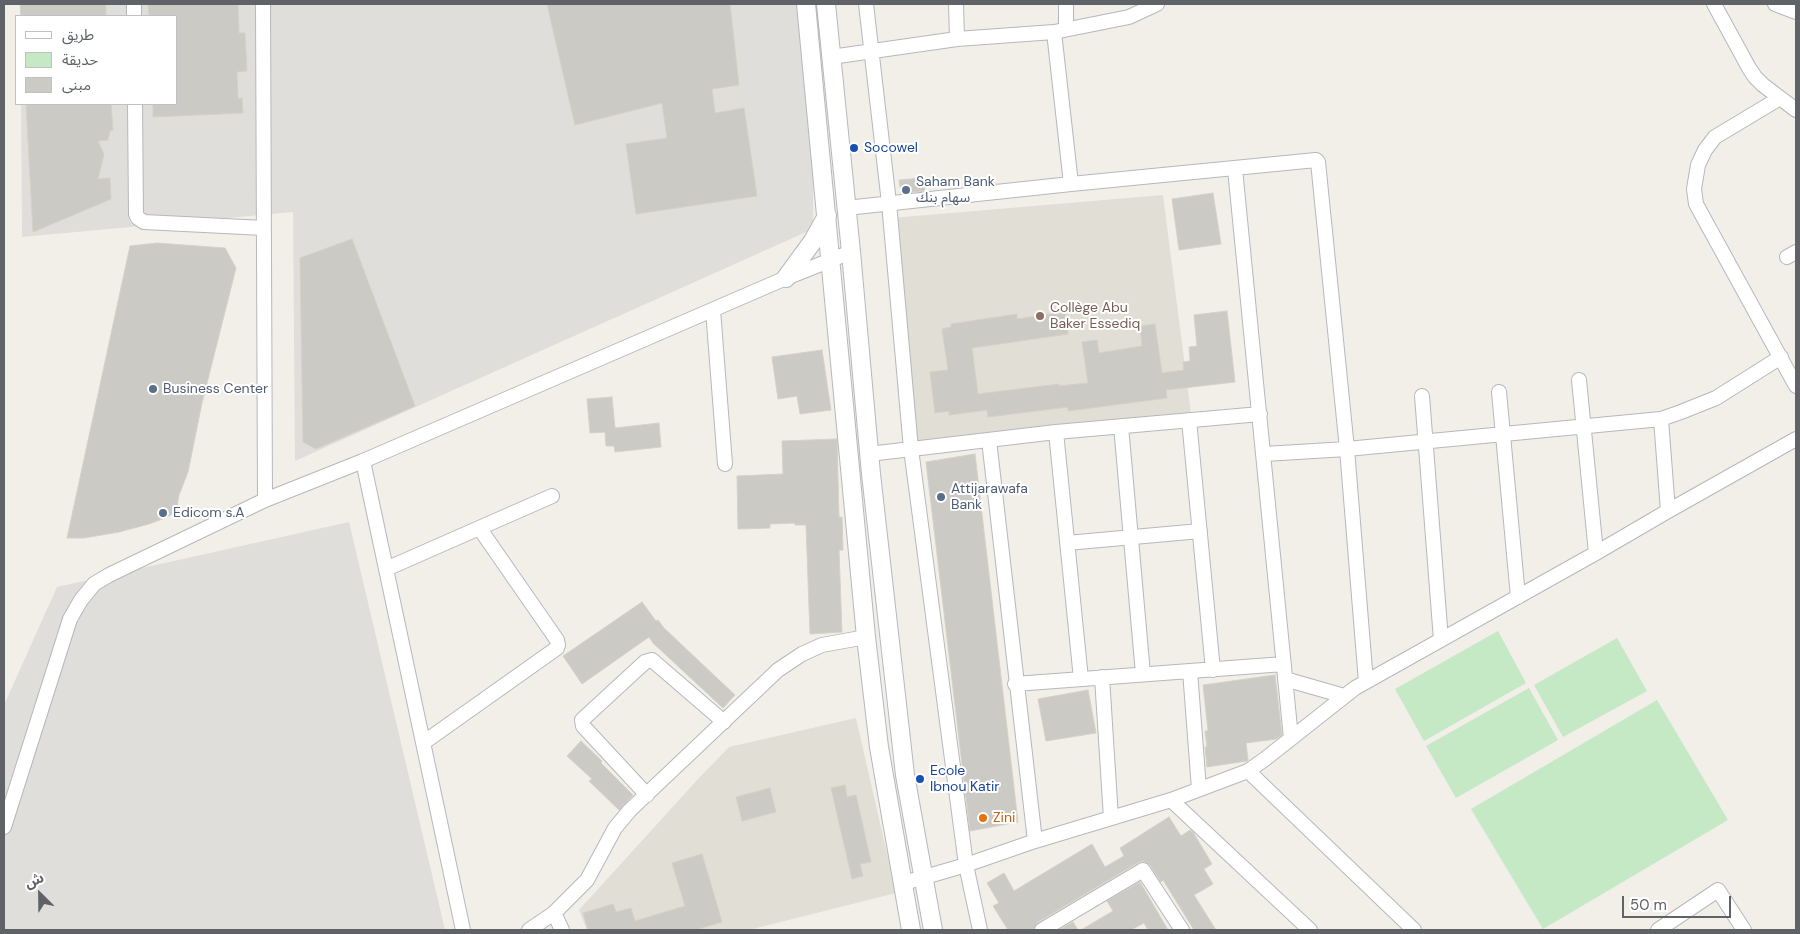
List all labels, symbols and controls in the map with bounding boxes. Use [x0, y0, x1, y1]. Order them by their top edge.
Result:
legend [15, 15, 178, 105]
text: طريق [62, 25, 94, 45]
text: حديقة [62, 50, 98, 70]
text: مبنى [62, 75, 91, 95]
place label: Socowel [864, 140, 918, 156]
marker: Socowel [848, 142, 860, 154]
place label: Saham Bank سهام بنك [916, 174, 995, 206]
marker: Saham Bank سهام بنك [900, 184, 912, 196]
place label: Collège Abu Baker Essediq [1050, 300, 1140, 332]
marker: Collège Abu Baker Essediq [1034, 310, 1046, 322]
place label: Business Center [163, 381, 268, 397]
marker: Business Center [147, 383, 159, 395]
place label: Attijarawafa Bank [951, 481, 1028, 514]
marker: Attijarawafa Bank [935, 491, 947, 503]
place label: Edicom s.A [173, 505, 245, 521]
marker: Edicom s.A [157, 507, 169, 519]
place label: Ecole Ibnou Katir [930, 763, 999, 796]
marker: Ecole Ibnou Katir [914, 773, 926, 785]
place label: Zini [993, 810, 1015, 826]
marker: Zini [977, 812, 989, 824]
text: ش [22, 868, 46, 892]
north arrow [15, 869, 65, 919]
scale bar [1625, 886, 1734, 918]
text: 50 m [1630, 895, 1667, 915]

